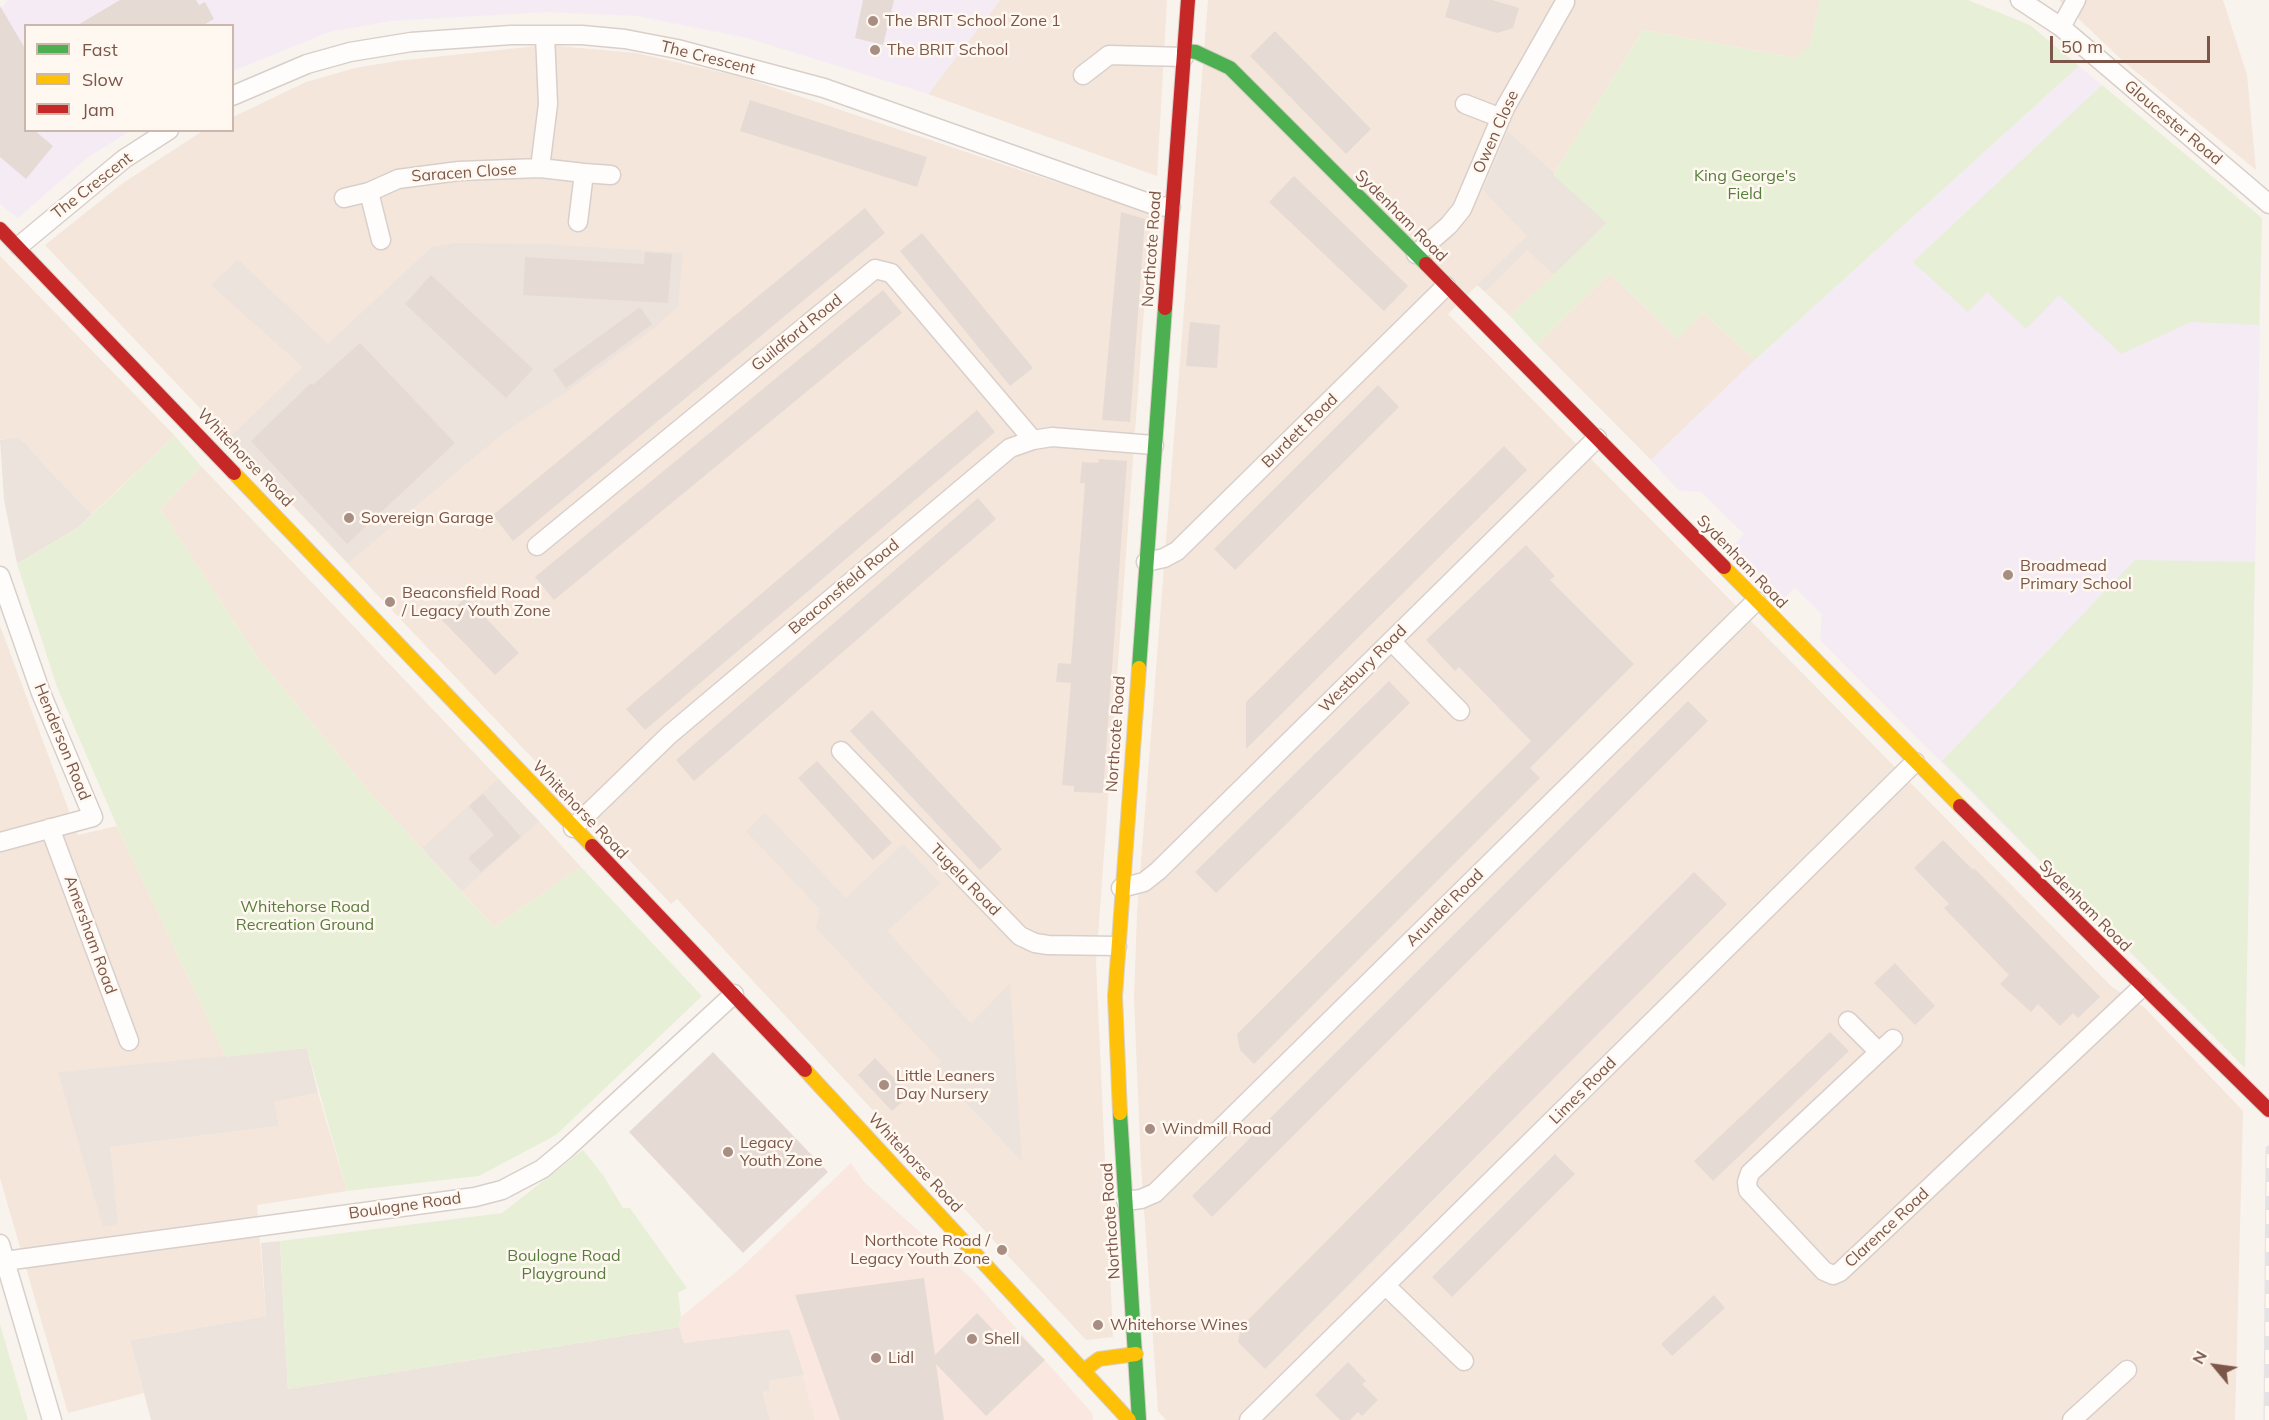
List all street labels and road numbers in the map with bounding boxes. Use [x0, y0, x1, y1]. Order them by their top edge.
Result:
street label: The Crescent [659, 37, 757, 79]
street label: Gloucester Road [2120, 77, 2226, 169]
street label: Owen Close [1469, 87, 1523, 177]
street label: The Crescent [48, 149, 136, 223]
street label: Saracen Close [411, 160, 517, 186]
street label: Sydenham Road [1351, 166, 1451, 266]
street label: Northcote Road [1138, 190, 1166, 308]
street label: Guildford Road [748, 291, 846, 375]
street label: Burdett Road [1258, 390, 1342, 472]
street label: Whitehorse Road [193, 405, 297, 511]
street label: Sydenham Road [1693, 511, 1791, 613]
street label: Beaconsfield Road [785, 535, 903, 639]
street label: Westbury Road [1315, 621, 1411, 717]
street label: Northcote Road [1102, 675, 1130, 793]
street label: Henderson Road [30, 681, 94, 803]
street label: Whitehorse Road [528, 757, 632, 863]
street label: Tugela Road [926, 840, 1004, 920]
street label: Sydenham Road [2035, 856, 2135, 956]
street label: Arundel Road [1402, 865, 1488, 951]
street label: Amersham Road [60, 873, 120, 997]
street label: Limes Road [1546, 1054, 1620, 1128]
street label: Whitehorse Road [864, 1109, 966, 1217]
street label: Northcote Road [1097, 1162, 1125, 1280]
street label: Clarence Road [1841, 1184, 1933, 1272]
street label: Boulogne Road [348, 1189, 462, 1223]

